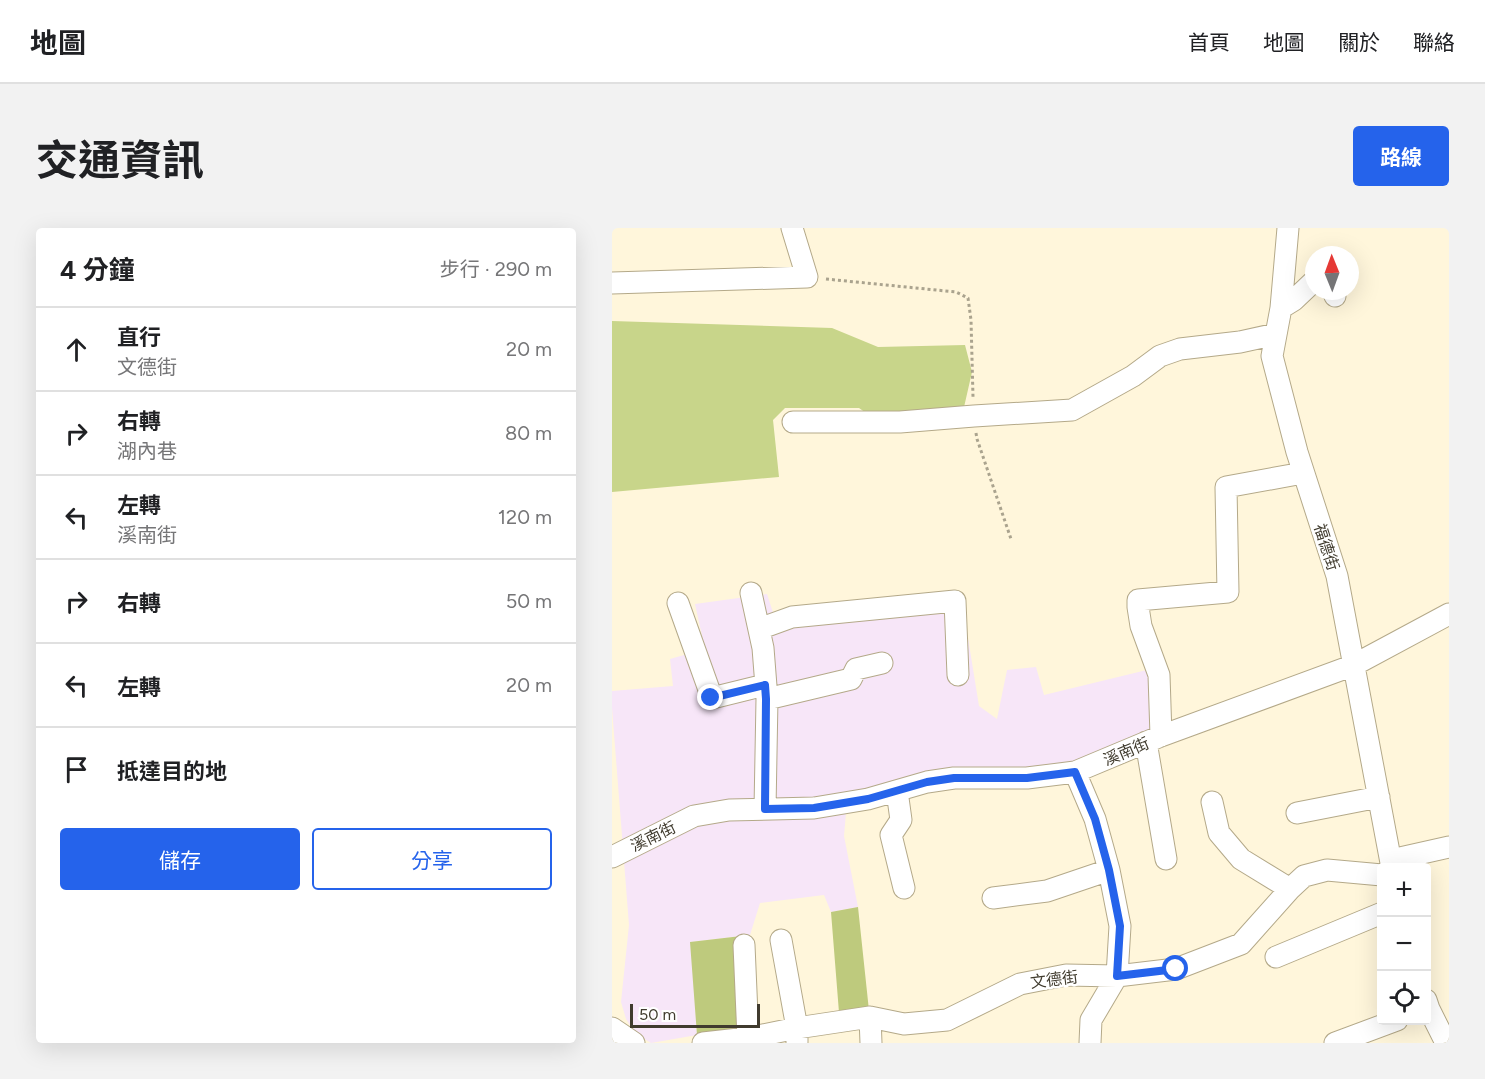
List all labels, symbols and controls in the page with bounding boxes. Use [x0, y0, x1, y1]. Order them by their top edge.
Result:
text: 地圖 [30, 26, 86, 60]
text: 首頁 [1188, 30, 1230, 55]
text: 地圖 [1263, 30, 1305, 55]
text: 關於 [1338, 30, 1380, 55]
text: 聯絡 [1413, 30, 1455, 55]
button: 路線 [1353, 126, 1449, 186]
text: 交通資訊 [36, 135, 204, 186]
north arrow [1305, 246, 1359, 300]
text: 4 分鐘 [60, 254, 135, 286]
text: 步行 · 290 m [440, 257, 552, 281]
text: 直行 [117, 324, 161, 351]
icon: ahead [60, 333, 93, 366]
text: 20 m [506, 337, 552, 361]
text: 文德街 [117, 355, 177, 379]
text: 右轉 [117, 408, 161, 435]
icon: right [60, 417, 93, 450]
text: 80 m [505, 421, 552, 445]
text: 湖內巷 [117, 439, 177, 463]
text: 左轉 [117, 492, 161, 519]
icon: left [60, 501, 93, 534]
text: 120 m [498, 505, 552, 529]
street label: 福德街 [1310, 521, 1343, 573]
text: 溪南街 [117, 523, 177, 547]
icon: right [60, 585, 93, 618]
text: 50 m [506, 589, 552, 613]
text: 右轉 [117, 590, 161, 617]
icon: left [60, 669, 93, 702]
text: 20 m [506, 673, 552, 697]
text: 左轉 [117, 674, 161, 701]
route end [697, 684, 723, 710]
street label: 溪南街 [1100, 733, 1152, 770]
icon: arrive [60, 753, 93, 786]
text: 抵達目的地 [117, 758, 227, 785]
street label: 溪南街 [627, 817, 679, 856]
button: 儲存 [60, 828, 300, 890]
button: 分享 [312, 828, 552, 890]
map controls [1377, 863, 1431, 1025]
button: + [1377, 863, 1431, 917]
button: − [1377, 917, 1431, 971]
route start [1162, 955, 1188, 981]
street label: 文德街 [1029, 967, 1079, 992]
button: locate [1377, 971, 1431, 1025]
scale bar [630, 1001, 760, 1028]
text: 50 m [639, 1005, 676, 1024]

